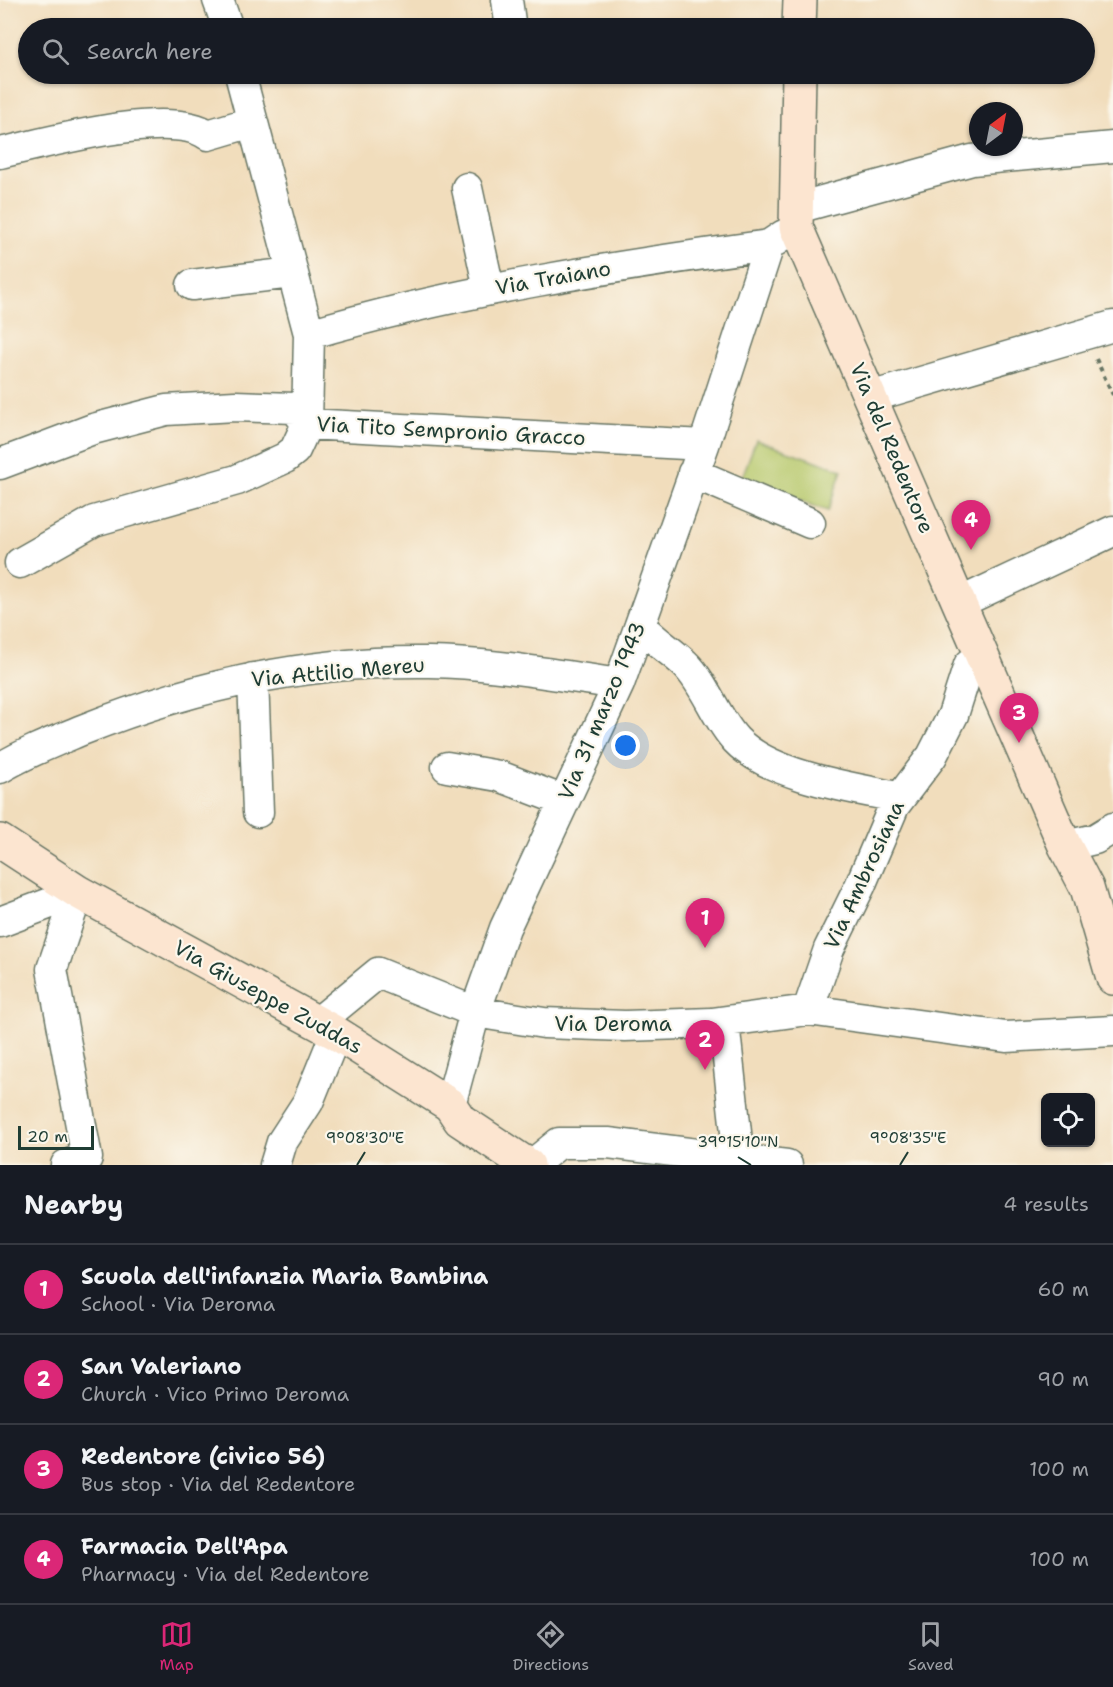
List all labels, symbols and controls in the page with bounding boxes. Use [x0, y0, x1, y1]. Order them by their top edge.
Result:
search box [18, 18, 1095, 84]
icon: search [39, 35, 72, 68]
text: Search here [87, 37, 213, 66]
north arrow [969, 102, 1023, 156]
street label: Via Traiano [493, 254, 613, 302]
street label: Via del Redentore [843, 358, 941, 538]
street label: Via Tito Sempronio Gracco [316, 410, 586, 452]
pin: 4 [952, 500, 990, 550]
street label: Via 31 marzo 1943 [552, 618, 652, 804]
street label: Via Attilio Mereu [250, 650, 426, 694]
pin: 3 [1000, 694, 1038, 743]
your location [611, 731, 640, 760]
street label: Via Ambrosiana [817, 796, 911, 954]
pin: 1 [686, 898, 724, 948]
street label: Via Giuseppe Zuddas [169, 933, 367, 1061]
street label: Via Deroma [554, 1010, 672, 1038]
pin: 2 [686, 1020, 724, 1070]
map controls [1041, 1093, 1095, 1147]
button: locate [1041, 1093, 1095, 1147]
scale bar [18, 1123, 94, 1150]
text: 20 m [27, 1126, 68, 1147]
text: 9°08'30"E [326, 1128, 404, 1148]
text: 9°08'35"E [870, 1128, 946, 1148]
text: 39°15'10"N [698, 1132, 778, 1152]
text: Nearby [24, 1187, 123, 1222]
text: 4 results [1003, 1191, 1089, 1217]
text: Scuola dell'infanzia Maria Bambina [81, 1262, 488, 1291]
text: 1 [39, 1276, 48, 1302]
text: 60 m [1037, 1276, 1089, 1302]
text: School · Via Deroma [81, 1291, 275, 1317]
text: San Valeriano [81, 1352, 242, 1381]
text: 2 [37, 1366, 51, 1392]
text: 90 m [1037, 1366, 1089, 1392]
text: Church · Vico Primo Deroma [81, 1381, 349, 1407]
text: Redentore (civico 56) [81, 1442, 325, 1471]
text: 3 [37, 1456, 51, 1482]
text: 100 m [1029, 1456, 1089, 1482]
text: Bus stop · Via del Redentore [81, 1471, 355, 1497]
text: Farmacia Dell'Apa [81, 1532, 288, 1561]
text: 4 [37, 1546, 51, 1572]
text: 100 m [1029, 1546, 1089, 1572]
text: Pharmacy · Via del Redentore [81, 1561, 370, 1587]
tab: Map [160, 1618, 194, 1675]
tab: Directions [513, 1618, 589, 1675]
tab: Saved [908, 1618, 954, 1675]

